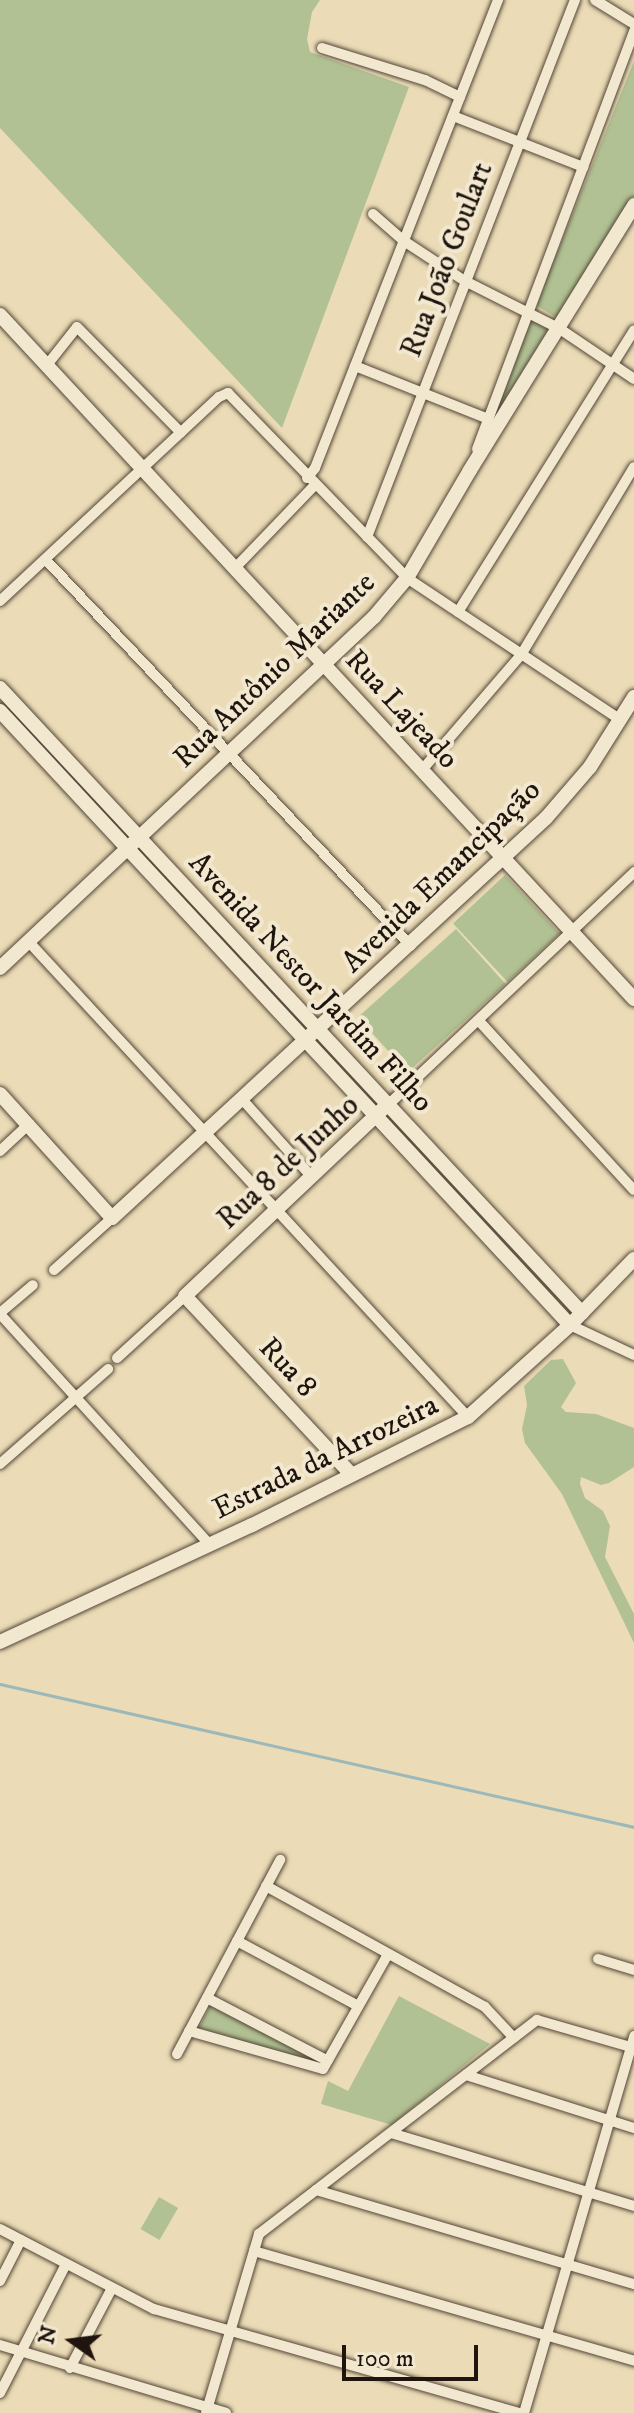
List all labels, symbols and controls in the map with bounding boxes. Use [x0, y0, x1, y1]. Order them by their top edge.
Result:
street label: Rua João Goulart [394, 157, 502, 363]
street label: Rua Antônio Mariante [167, 566, 383, 776]
street label: Rua Lajeado [337, 643, 465, 777]
street label: Avenida Emancipação [335, 773, 549, 981]
street label: Avenida Nestor Jardim Filho [180, 846, 440, 1120]
street label: Rua 8 de Junho [211, 1088, 367, 1238]
street label: Rua 8 [250, 1331, 324, 1405]
street label: Estrada da Arrozeira [207, 1388, 445, 1528]
north arrow [32, 2301, 112, 2381]
text: N [33, 2323, 64, 2347]
scale bar [346, 2329, 482, 2379]
text: 100 m [356, 2344, 414, 2374]

